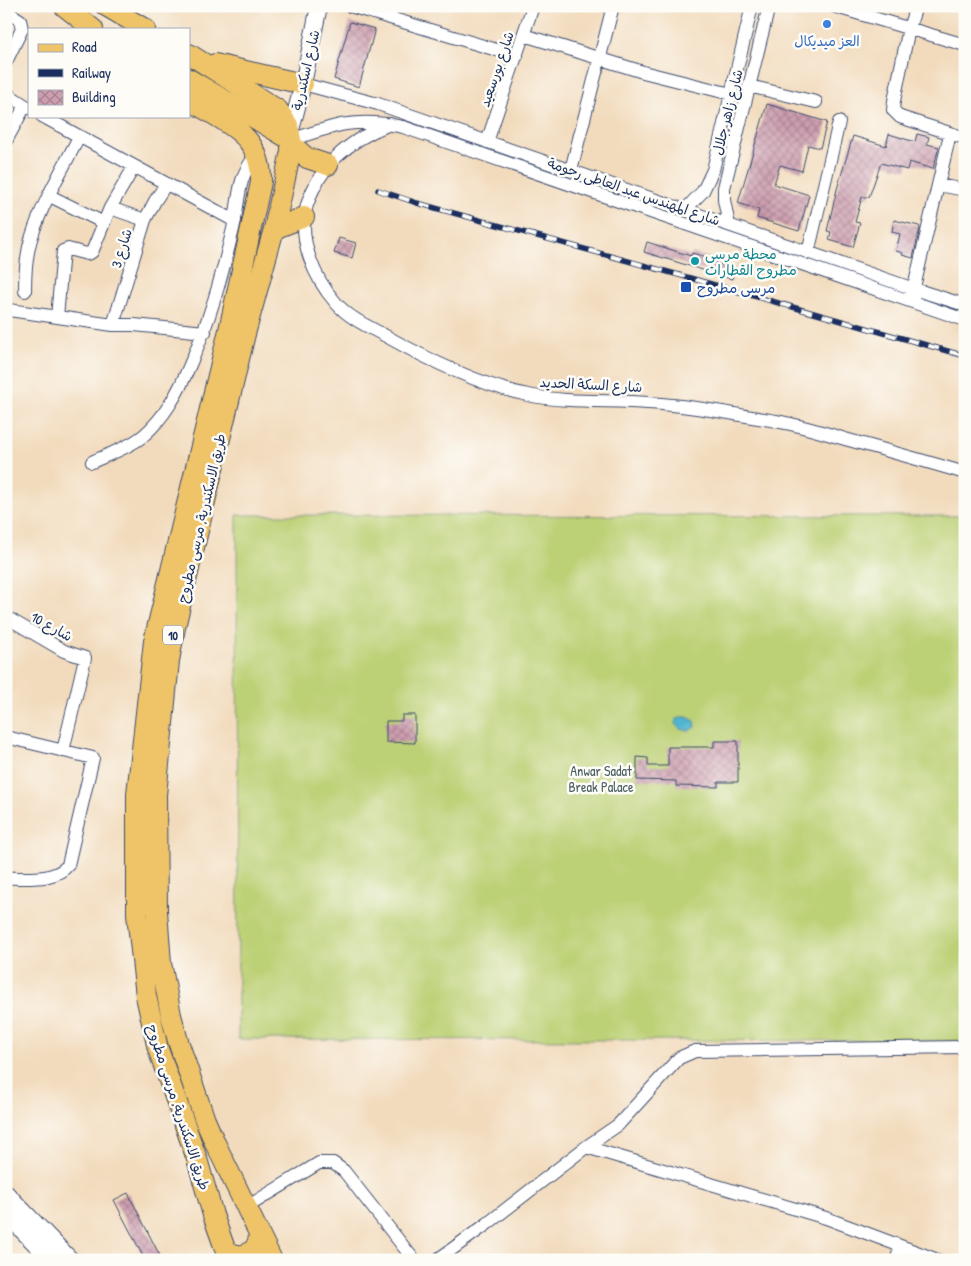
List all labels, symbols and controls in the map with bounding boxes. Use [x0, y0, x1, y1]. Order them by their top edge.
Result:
marker: العز ميديكال [821, 18, 833, 30]
legend [28, 28, 190, 118]
street label: شارع اسكندرية [287, 28, 324, 112]
street label: شارع بورسعيد [474, 29, 519, 110]
place label: العز ميديكال [794, 31, 860, 50]
text: Road [72, 36, 97, 57]
text: Railway [72, 62, 111, 83]
street label: شارع زاهر جلال [707, 67, 748, 157]
text: Building [72, 86, 116, 107]
street label: شارع المهندس عبد العاطى رحومة [545, 153, 723, 230]
street label: شارع 3 [106, 226, 137, 270]
place label: محطة مرسى مطروح القطارات [705, 244, 797, 280]
marker: محطة مرسى مطروح القطارات [689, 255, 701, 267]
place label: مرسى مطروح [697, 278, 775, 298]
marker: مرسى مطروح [679, 280, 693, 294]
street label: شارع السكة الحديد [539, 372, 643, 397]
street label: طريق الاسكندرية, مرسى مطروح [172, 431, 231, 605]
street label: شارع 10 [27, 607, 76, 646]
road number: 10 [163, 626, 183, 644]
park label: Anwar Sadat Break Palace [568, 761, 634, 796]
street label: طريق الاسكندرية, مرسى مطروح [142, 1022, 215, 1193]

